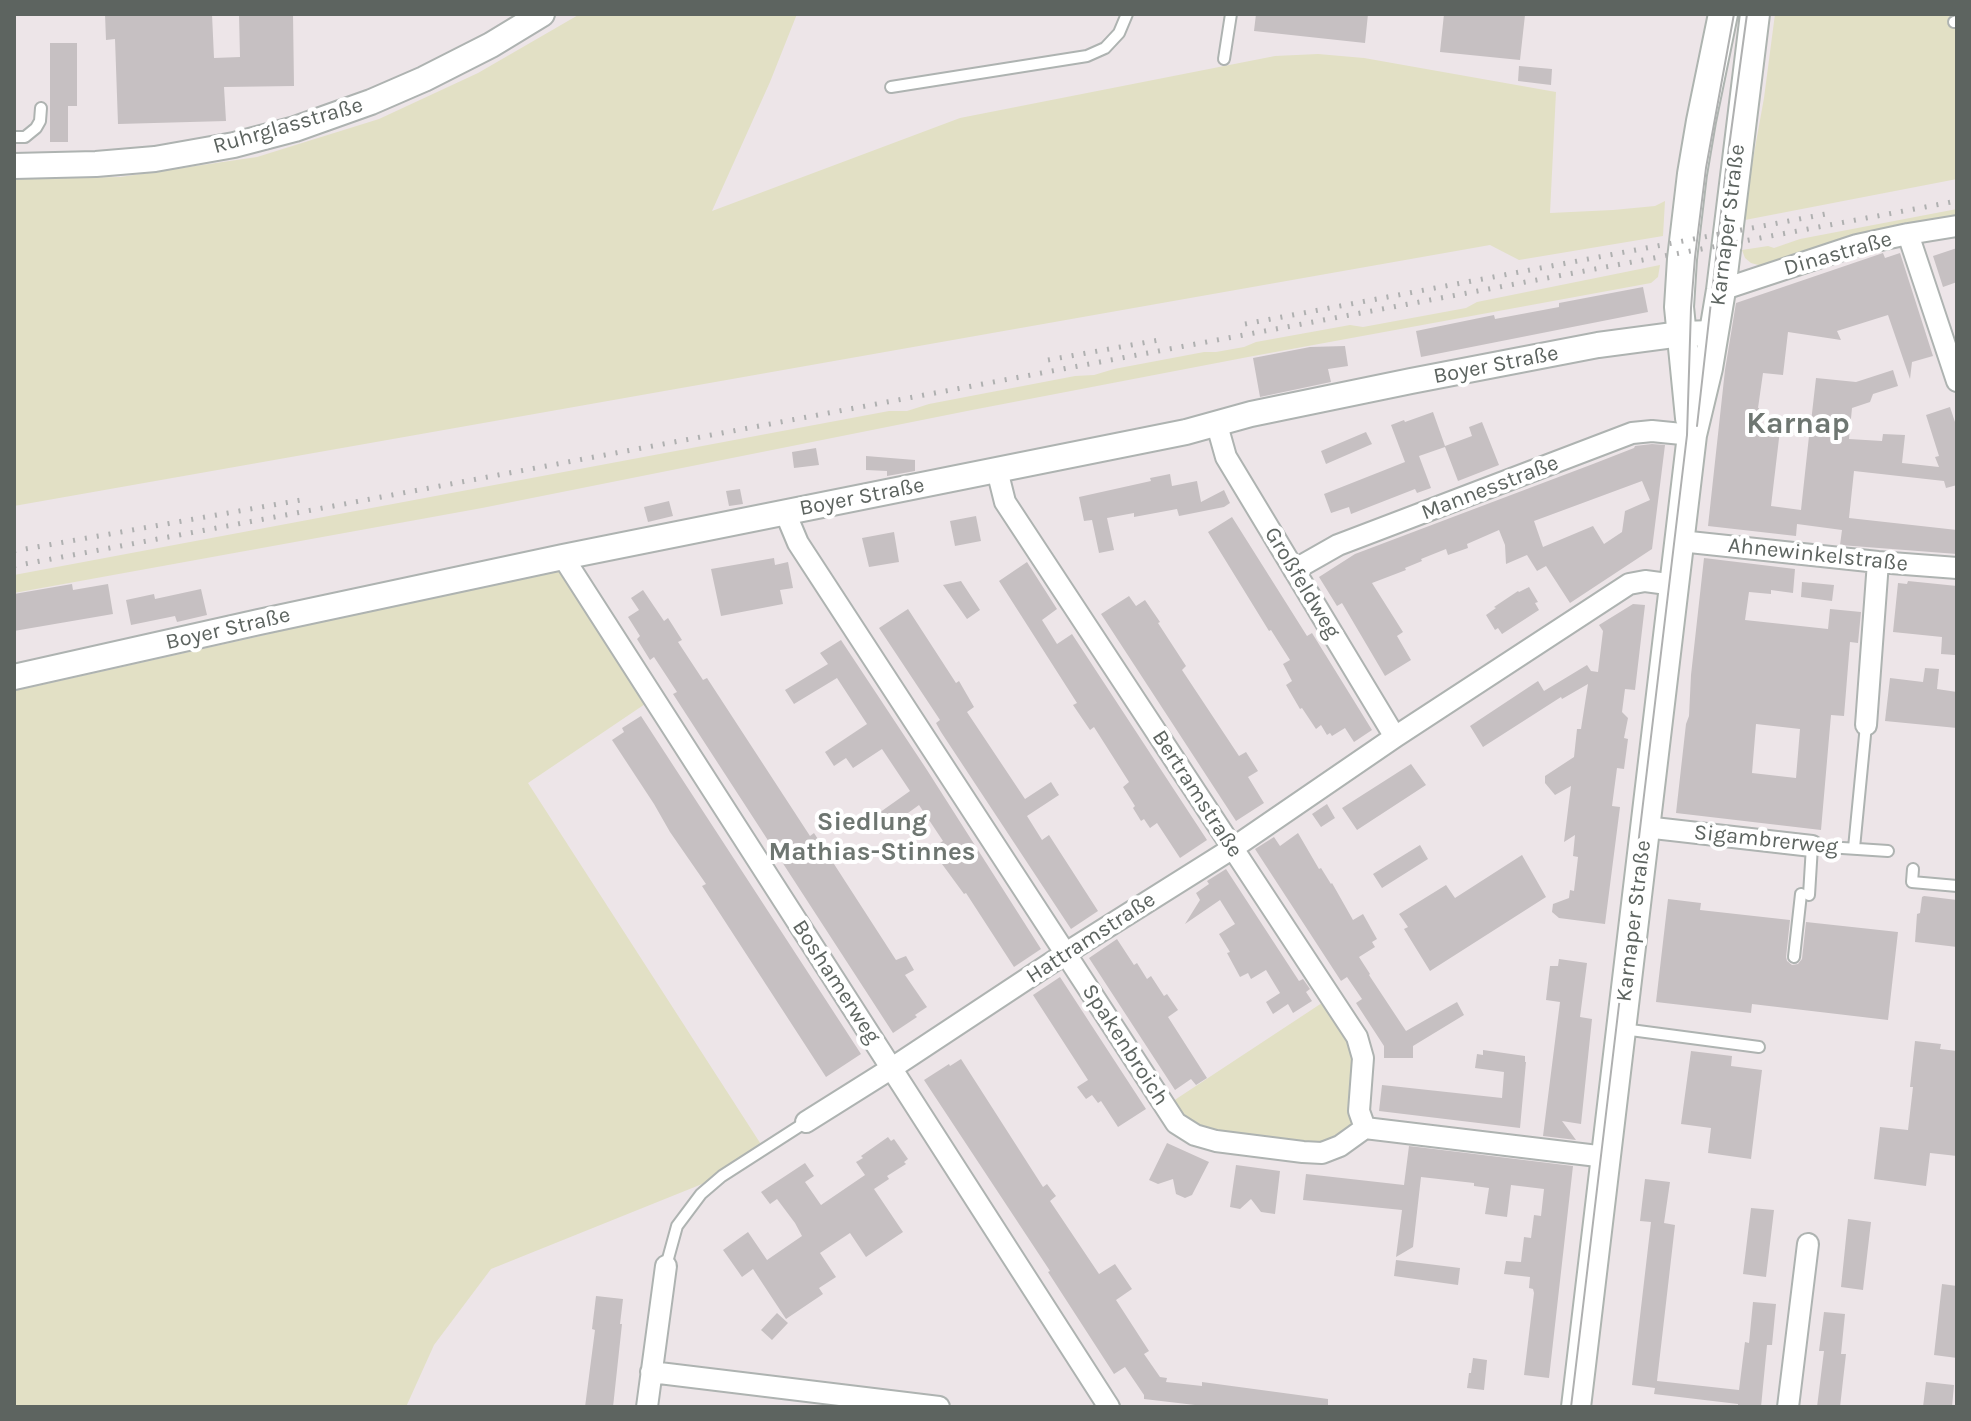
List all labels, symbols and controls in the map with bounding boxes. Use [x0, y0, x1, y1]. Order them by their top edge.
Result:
street label: Ruhrglasstraße [210, 92, 366, 160]
street label: Karnaper Straße [1705, 143, 1751, 307]
street label: Dinastraße [1781, 226, 1895, 282]
street label: Boyer Straße [1431, 340, 1561, 390]
district label: Karnap [1746, 406, 1850, 442]
street label: Mannesstraße [1418, 450, 1562, 526]
street label: Boyer Straße [797, 472, 927, 522]
street label: Großfeldweg [1258, 522, 1346, 644]
street label: Ahnewinkelstraße [1727, 532, 1909, 578]
street label: Boyer Straße [163, 602, 293, 656]
street label: Bertramstraße [1146, 725, 1248, 863]
district label: Siedlung Mathias-Stinnes [769, 807, 975, 868]
street label: Sigambrerweg [1693, 819, 1839, 861]
street label: Karnaper Straße [1611, 839, 1657, 1003]
street label: Hattramstraße [1021, 886, 1161, 990]
street label: Boshamerweg [786, 915, 886, 1049]
street label: Spakenbroich [1076, 979, 1174, 1111]

